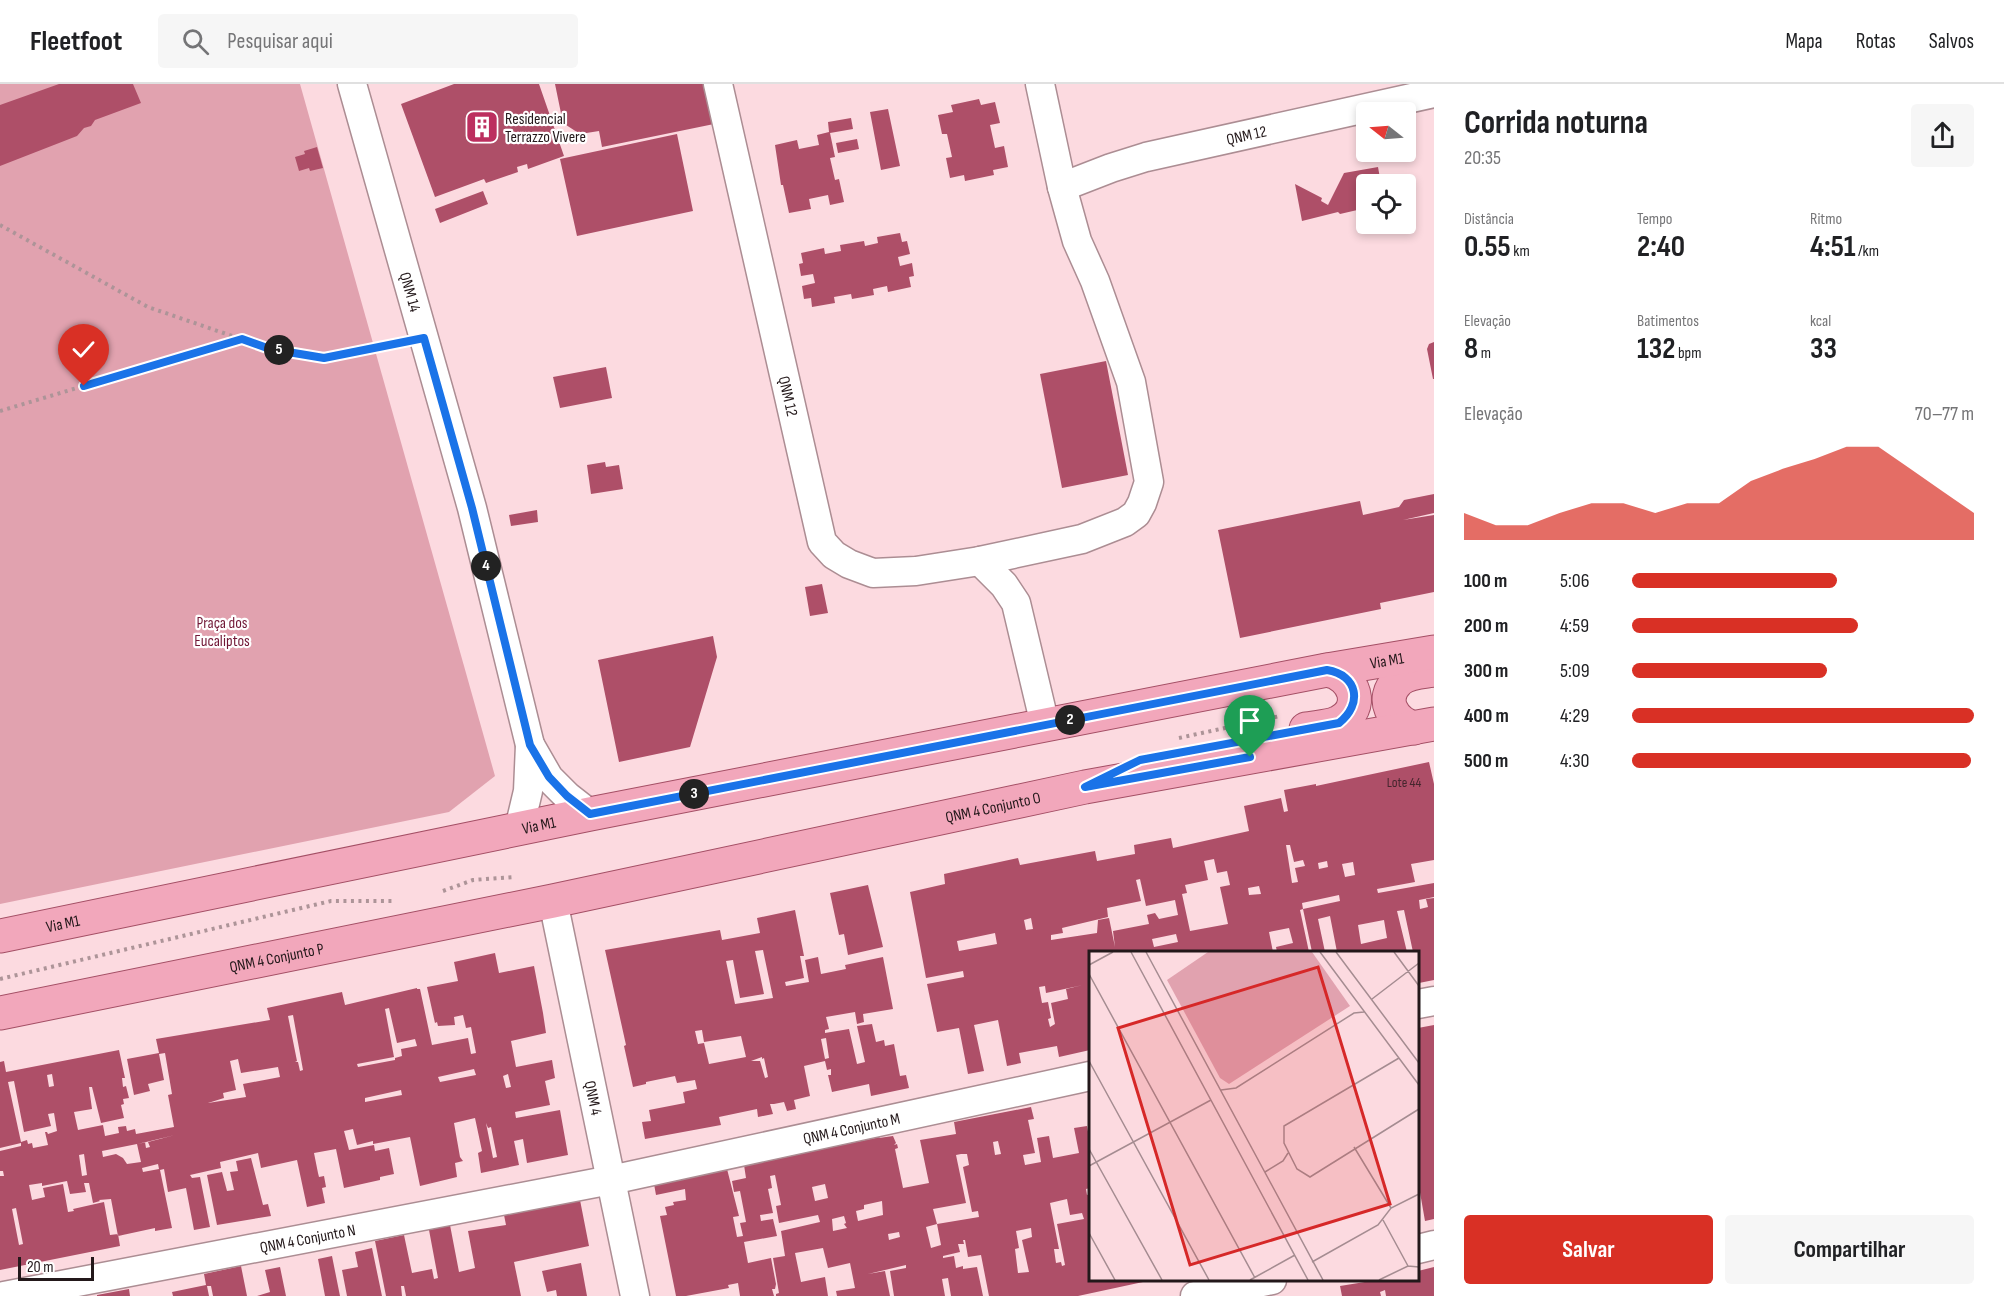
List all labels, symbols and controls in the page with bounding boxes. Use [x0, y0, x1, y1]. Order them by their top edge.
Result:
search box [158, 14, 578, 68]
text: Fleetfoot [30, 25, 122, 58]
icon: search [179, 25, 212, 58]
text: Pesquisar aqui [227, 28, 333, 55]
text: Mapa [1785, 29, 1823, 54]
text: Rotas [1856, 29, 1896, 54]
text: Salvos [1929, 29, 1974, 54]
north arrow [1356, 102, 1416, 162]
map controls [1356, 102, 1416, 234]
text: Corrida noturna [1464, 103, 1648, 143]
button: share [1911, 104, 1974, 167]
building icon: Residencial Terrazzo Vivere [464, 109, 500, 145]
place label: Residencial Terrazzo Vivere [505, 110, 586, 147]
street label: QNM 12 [1225, 123, 1268, 150]
text: 20:35 [1464, 146, 1501, 170]
button: locate [1356, 174, 1416, 234]
text: Distância [1464, 210, 1514, 229]
text: Tempo [1637, 210, 1672, 229]
text: Ritmo [1810, 210, 1842, 229]
text: 0.55 [1464, 229, 1511, 265]
text: 2:40 [1637, 229, 1685, 265]
text: 4:51 [1810, 229, 1856, 265]
text: km [1511, 242, 1530, 261]
text: /km [1856, 242, 1879, 261]
street label: QNM 14 [395, 270, 424, 315]
text: Elevação [1464, 312, 1511, 331]
text: Batimentos [1637, 312, 1699, 331]
text: kcal [1810, 312, 1831, 331]
pin [58, 324, 109, 386]
text: 8 [1464, 331, 1478, 367]
text: 132 [1637, 331, 1675, 367]
text: 33 [1810, 331, 1837, 367]
icon: check [67, 333, 100, 366]
pin: 5 [264, 335, 294, 365]
text: 5 [275, 340, 283, 359]
text: m [1478, 344, 1491, 363]
text: bpm [1675, 344, 1701, 363]
street label: QNM 12 [774, 375, 801, 418]
text: Elevação [1464, 402, 1523, 426]
text: 70–77 m [1915, 402, 1974, 426]
pin: 4 [471, 551, 501, 581]
text: 4 [482, 556, 490, 575]
text: 100 m [1464, 569, 1507, 593]
text: 5:06 [1560, 569, 1589, 593]
park label: Praça dos Eucaliptos [194, 614, 250, 651]
text: 200 m [1464, 614, 1508, 638]
text: 4:59 [1560, 614, 1589, 638]
street label: Via M1 [1369, 649, 1406, 674]
text: 300 m [1464, 659, 1508, 683]
text: 5:09 [1560, 659, 1590, 683]
pin [1224, 695, 1275, 757]
icon: arrive [1233, 704, 1266, 737]
text: 400 m [1464, 704, 1509, 728]
text: 4:29 [1560, 704, 1589, 728]
pin: 2 [1055, 705, 1085, 735]
text: 2 [1066, 710, 1074, 729]
text: 500 m [1464, 749, 1508, 773]
text: 4:30 [1560, 749, 1589, 773]
house number: Lote 44 [1387, 774, 1421, 791]
pin: 3 [679, 779, 709, 809]
text: 3 [690, 784, 698, 803]
street label: QNM 4 Conjunto O [944, 789, 1043, 828]
street label: Via M1 [520, 813, 558, 839]
street label: Via M1 [44, 912, 82, 937]
street label: QNM 4 Conjunto P [228, 940, 326, 977]
inset map [1089, 951, 1419, 1281]
street label: QNM 4 [580, 1079, 605, 1117]
street label: QNM 4 Conjunto M [802, 1110, 902, 1149]
button: Salvar [1464, 1215, 1713, 1284]
button: Compartilhar [1725, 1215, 1974, 1284]
street label: QNM 4 Conjunto N [258, 1221, 357, 1258]
scale bar [18, 1254, 94, 1282]
text: 20 m [27, 1258, 54, 1277]

